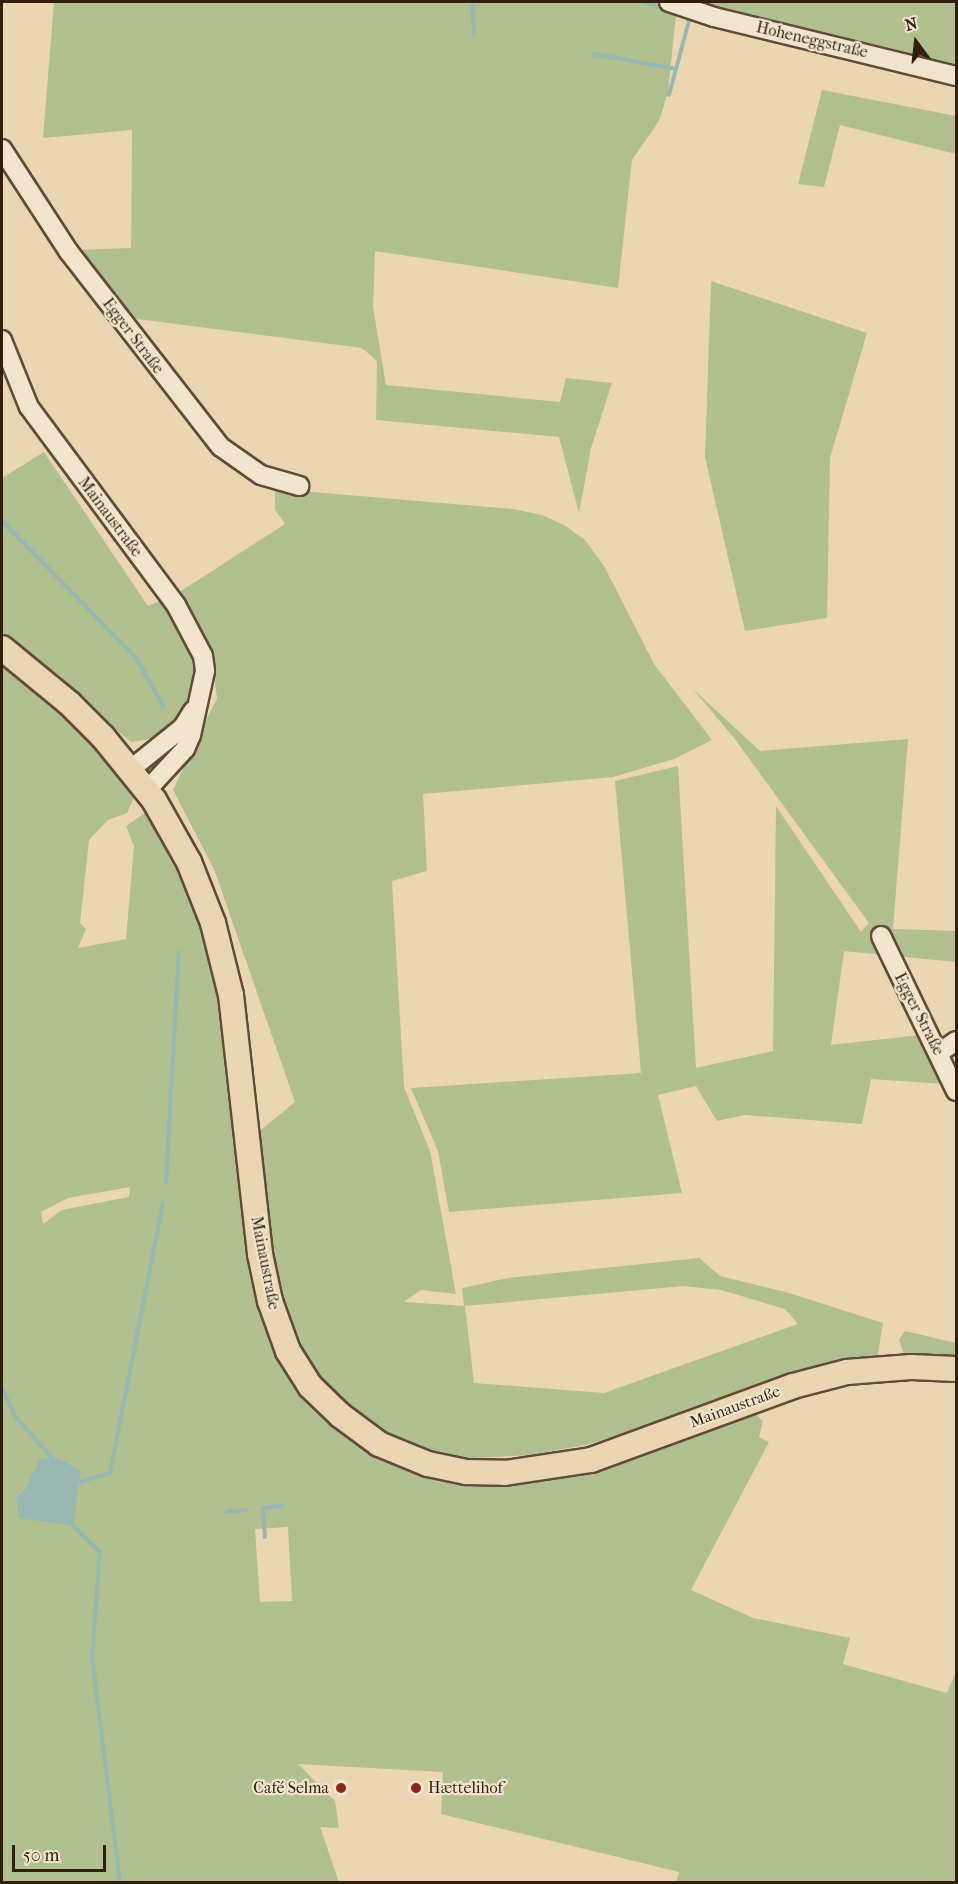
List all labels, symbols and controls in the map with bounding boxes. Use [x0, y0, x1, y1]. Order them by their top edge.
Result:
north arrow [886, 12, 946, 72]
text: N [903, 13, 920, 35]
street label: Hoheneggstraße [754, 18, 870, 62]
street label: Egger Straße [98, 294, 168, 378]
street label: Mainaustraße [74, 473, 146, 561]
street label: Egger Straße [890, 970, 948, 1058]
street label: Mainaustraße [247, 1215, 283, 1311]
street label: Mainaustraße [687, 1382, 783, 1432]
place label: Café Selma [253, 1778, 329, 1798]
place label: Hættelihof [428, 1778, 503, 1798]
marker: Café Selma [334, 1781, 348, 1795]
marker: Hættelihof [409, 1781, 423, 1795]
scale bar [15, 1833, 110, 1871]
text: 50 m [23, 1845, 59, 1866]

